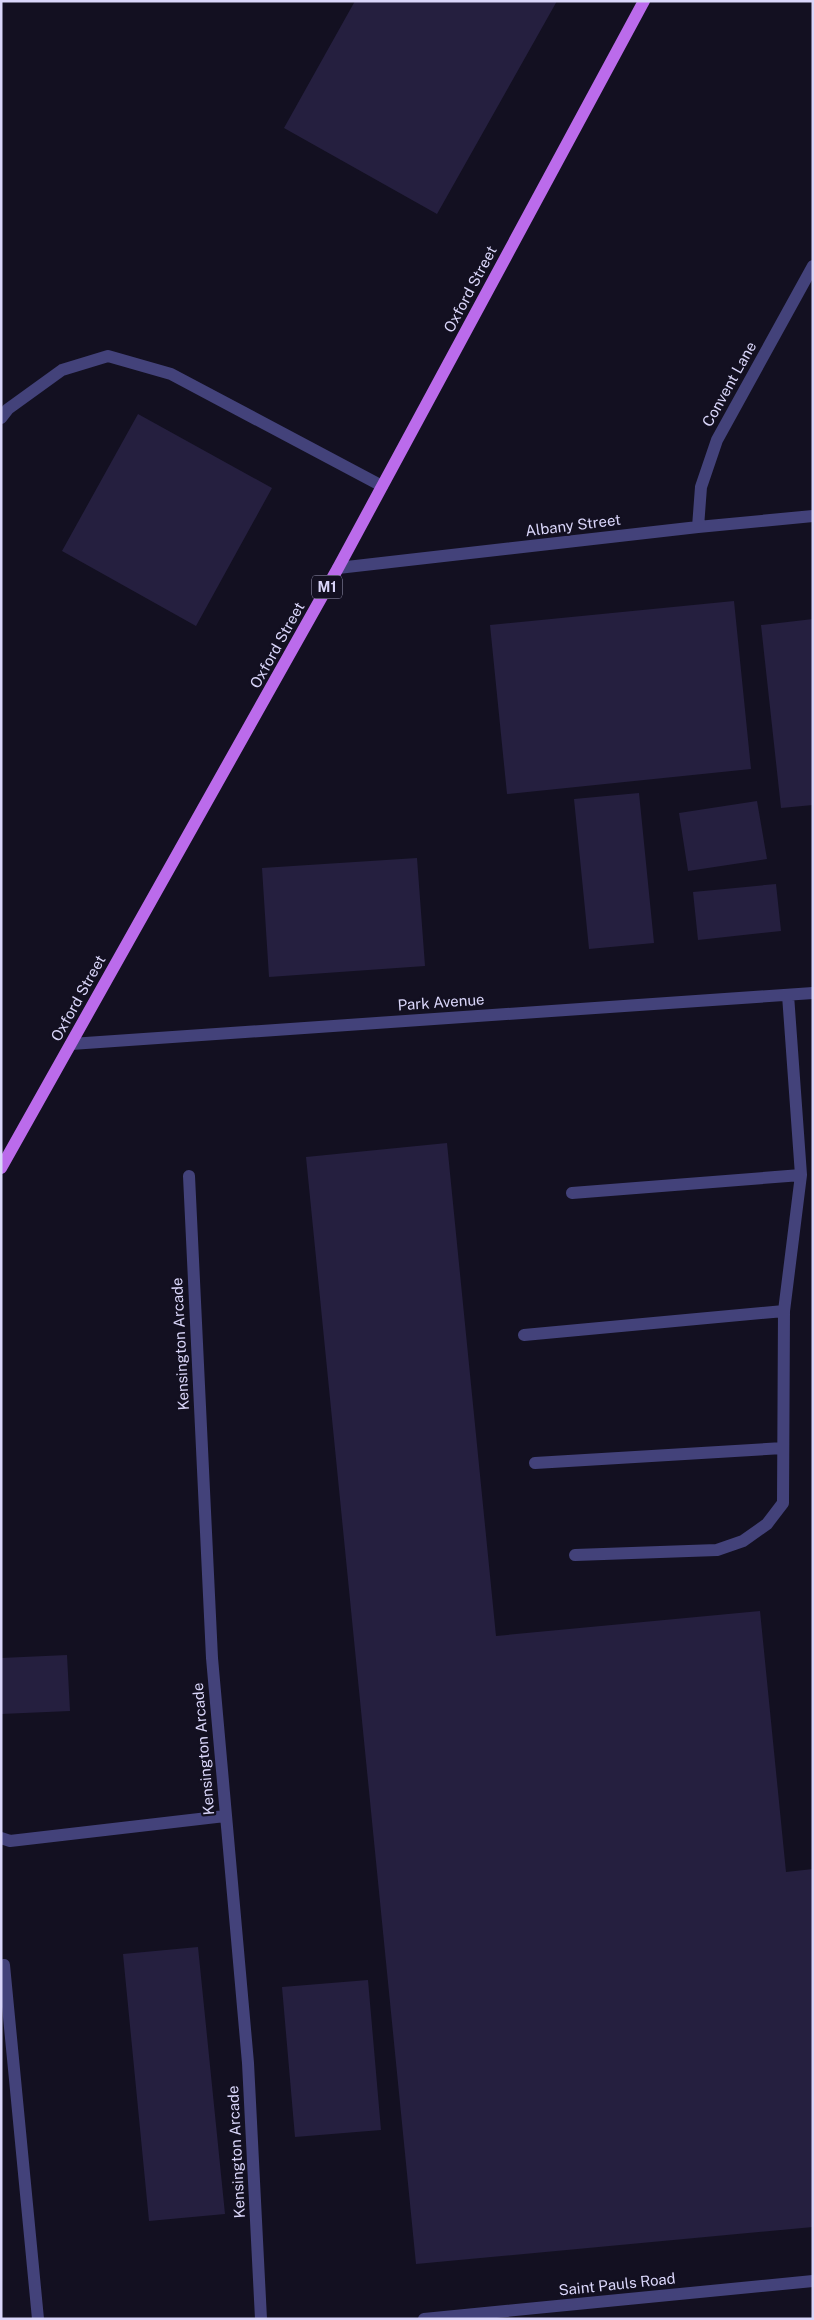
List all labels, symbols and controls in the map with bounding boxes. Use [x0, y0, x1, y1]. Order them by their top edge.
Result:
street label: Oxford Street [440, 243, 500, 335]
street label: Convent Lane [699, 338, 759, 430]
street label: Albany Street [524, 511, 622, 539]
road number: M1 [312, 576, 342, 598]
street label: Oxford Street [246, 599, 308, 691]
street label: Oxford Street [47, 952, 109, 1044]
street label: Park Avenue [397, 990, 485, 1014]
street label: Kensington Arcade [168, 1277, 192, 1411]
street label: Kensington Arcade [189, 1682, 217, 1816]
street label: Kensington Arcade [224, 2085, 248, 2219]
street label: Saint Pauls Road [558, 2269, 676, 2299]

